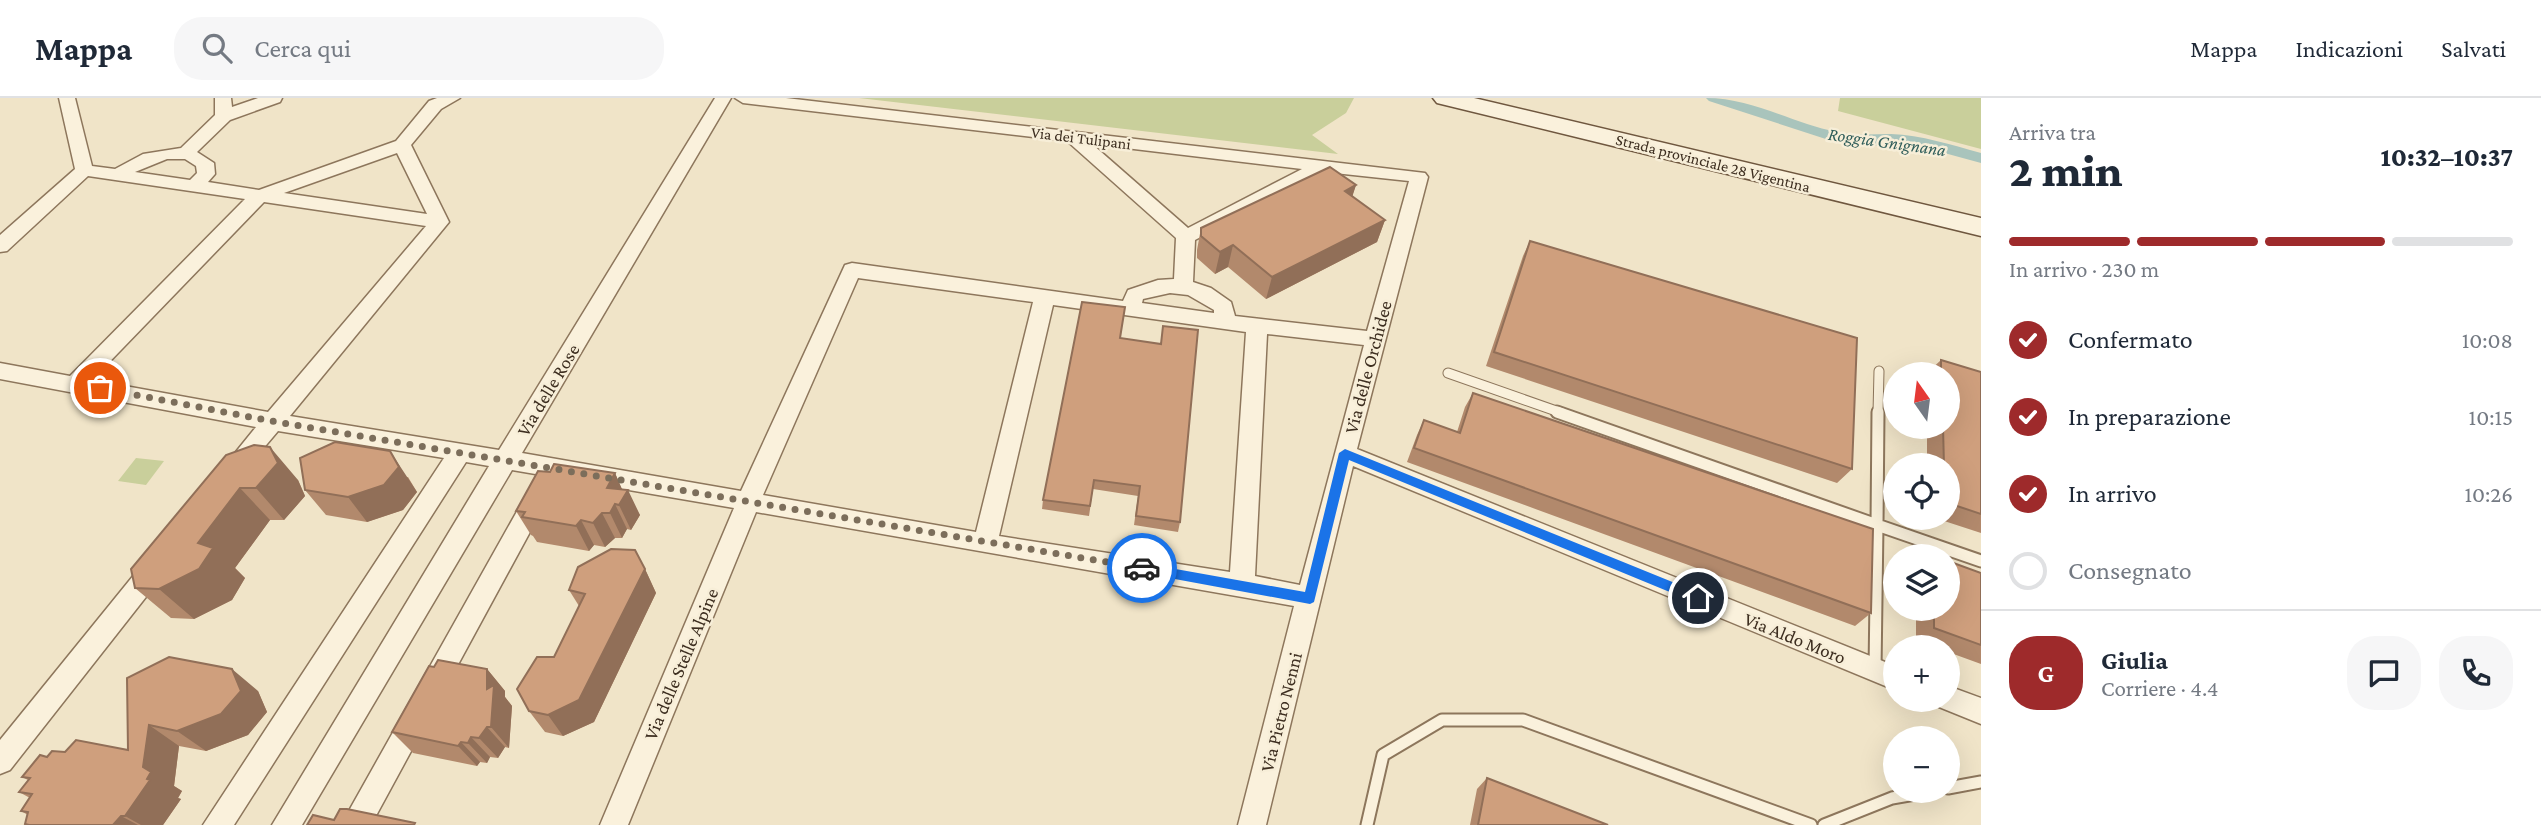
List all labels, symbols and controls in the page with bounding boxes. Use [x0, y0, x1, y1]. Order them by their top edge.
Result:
search box [174, 17, 664, 80]
icon: search [198, 29, 236, 67]
text: Mappa [35, 30, 132, 67]
text: Cerca qui [254, 34, 351, 63]
text: Mappa [2190, 35, 2257, 62]
text: Indicazioni [2295, 35, 2403, 62]
text: Salvati [2441, 35, 2506, 62]
text: Arriva tra [2009, 119, 2096, 145]
street label: Via dei Tulipani [1030, 123, 1132, 154]
water label: Roggia Gnignana [1827, 124, 1948, 160]
street label: Strada provinciale 28 Vigentina [1614, 131, 1813, 197]
text: 10:32–10:37 [2381, 143, 2513, 172]
text: 2 min [2009, 145, 2123, 196]
text: In arrivo · 230 m [2009, 256, 2159, 282]
street label: Via delle Orchidee [1340, 298, 1396, 436]
icon: check [2009, 321, 2047, 359]
text: Confermato [2068, 325, 2193, 354]
text: 10:08 [2462, 327, 2513, 353]
street label: Via delle Rose [512, 340, 584, 440]
pin [70, 358, 130, 418]
north arrow [1883, 362, 1960, 439]
map controls [1883, 362, 1960, 803]
icon: bag [81, 369, 119, 407]
icon: check [2009, 398, 2047, 436]
text: In preparazione [2068, 402, 2231, 431]
text: 10:15 [2469, 404, 2513, 430]
button: locate [1883, 453, 1960, 530]
icon: check [2009, 475, 2047, 513]
text: In arrivo [2068, 479, 2157, 508]
text: 10:26 [2464, 481, 2513, 507]
courier [1107, 533, 1177, 603]
button: layers [1883, 544, 1960, 621]
icon: car [1123, 549, 1161, 587]
text: Consegnato [2068, 556, 2192, 585]
pin [1668, 568, 1728, 628]
icon: home [1679, 579, 1717, 617]
street label: Via delle Stelle Alpine [640, 585, 722, 743]
street label: Via Aldo Moro [1741, 608, 1849, 668]
button: + [1883, 635, 1960, 712]
button: chat [2347, 636, 2421, 710]
button: phone [2439, 636, 2513, 710]
text: Giulia [2101, 646, 2168, 675]
street label: Via Pietro Nenni [1256, 650, 1306, 774]
text: G [2038, 659, 2054, 688]
text: Corriere · 4.4 [2101, 675, 2218, 701]
button: − [1883, 726, 1960, 803]

